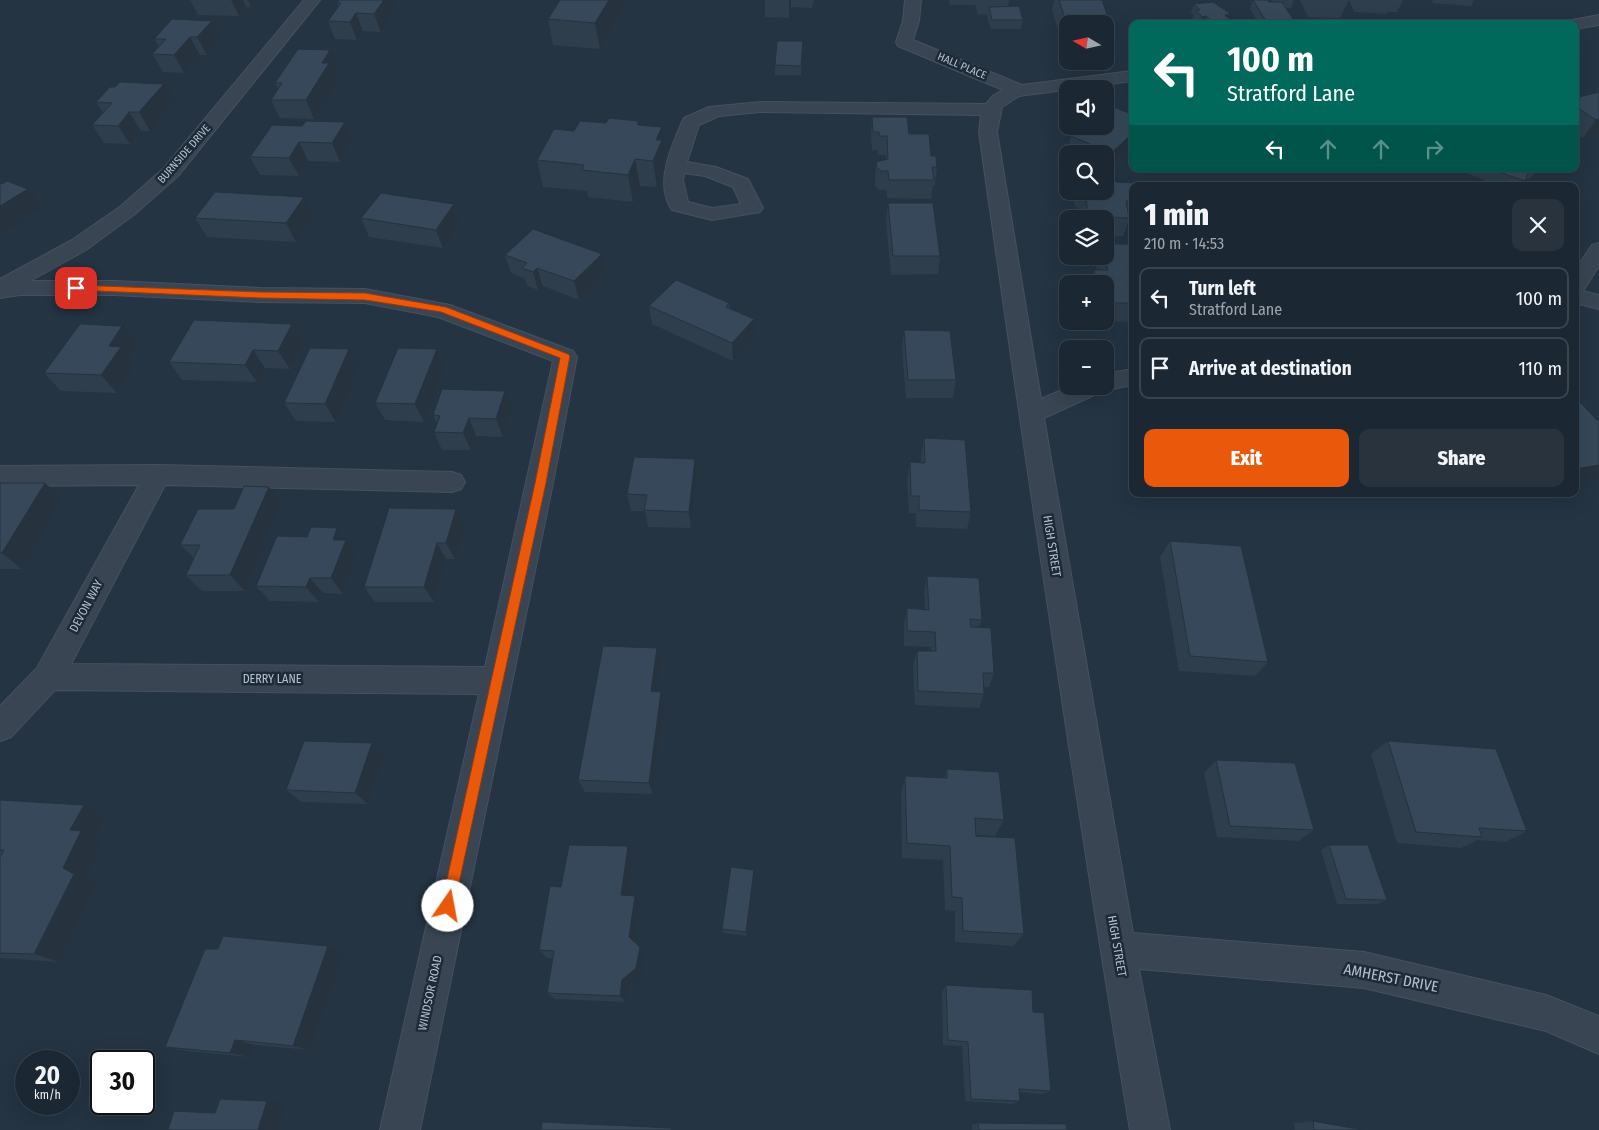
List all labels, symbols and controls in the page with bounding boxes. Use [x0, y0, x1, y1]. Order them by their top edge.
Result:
north arrow [1059, 15, 1114, 70]
map controls [1059, 15, 1114, 395]
text: 100 m [1227, 38, 1314, 80]
icon: left [1144, 40, 1209, 105]
street label: HALL PLACE [936, 50, 988, 82]
button: sound [1059, 80, 1114, 135]
text: Stratford Lane [1227, 80, 1355, 107]
street label: BURNSIDE DRIVE [155, 122, 213, 186]
icon: left [1261, 135, 1289, 163]
icon: ahead [1314, 135, 1342, 163]
icon: ahead [1367, 135, 1395, 163]
icon: right [1420, 135, 1448, 163]
button: search [1059, 145, 1114, 200]
text: 1 min [1144, 197, 1209, 233]
button: close [1512, 199, 1564, 251]
button: layers [1059, 210, 1114, 265]
text: 210 m · 14:53 [1144, 234, 1224, 253]
pin [55, 267, 97, 309]
icon: arrive [62, 274, 90, 302]
button: + [1059, 275, 1114, 330]
text: Turn left [1189, 277, 1256, 300]
icon: left [1146, 284, 1174, 312]
text: 100 m [1516, 287, 1562, 310]
text: Stratford Lane [1189, 300, 1282, 319]
button: − [1059, 340, 1114, 395]
icon: arrive [1146, 354, 1174, 382]
text: Arrive at destination [1189, 357, 1352, 380]
text: 110 m [1518, 357, 1562, 380]
button: Exit [1144, 429, 1349, 487]
button: Share [1359, 429, 1564, 487]
street label: HIGH STREET [1040, 514, 1064, 578]
street label: DEVON WAY [66, 578, 106, 634]
street label: DERRY LANE [243, 672, 302, 686]
position arrow [421, 879, 473, 931]
street label: HIGH STREET [1105, 914, 1129, 978]
street label: WINDSOR ROAD [415, 954, 445, 1032]
street label: AMHERST DRIVE [1342, 960, 1440, 996]
speed limit sign: 30 [90, 1050, 155, 1115]
text: 20 [35, 1061, 60, 1091]
text: km/h [34, 1088, 61, 1102]

